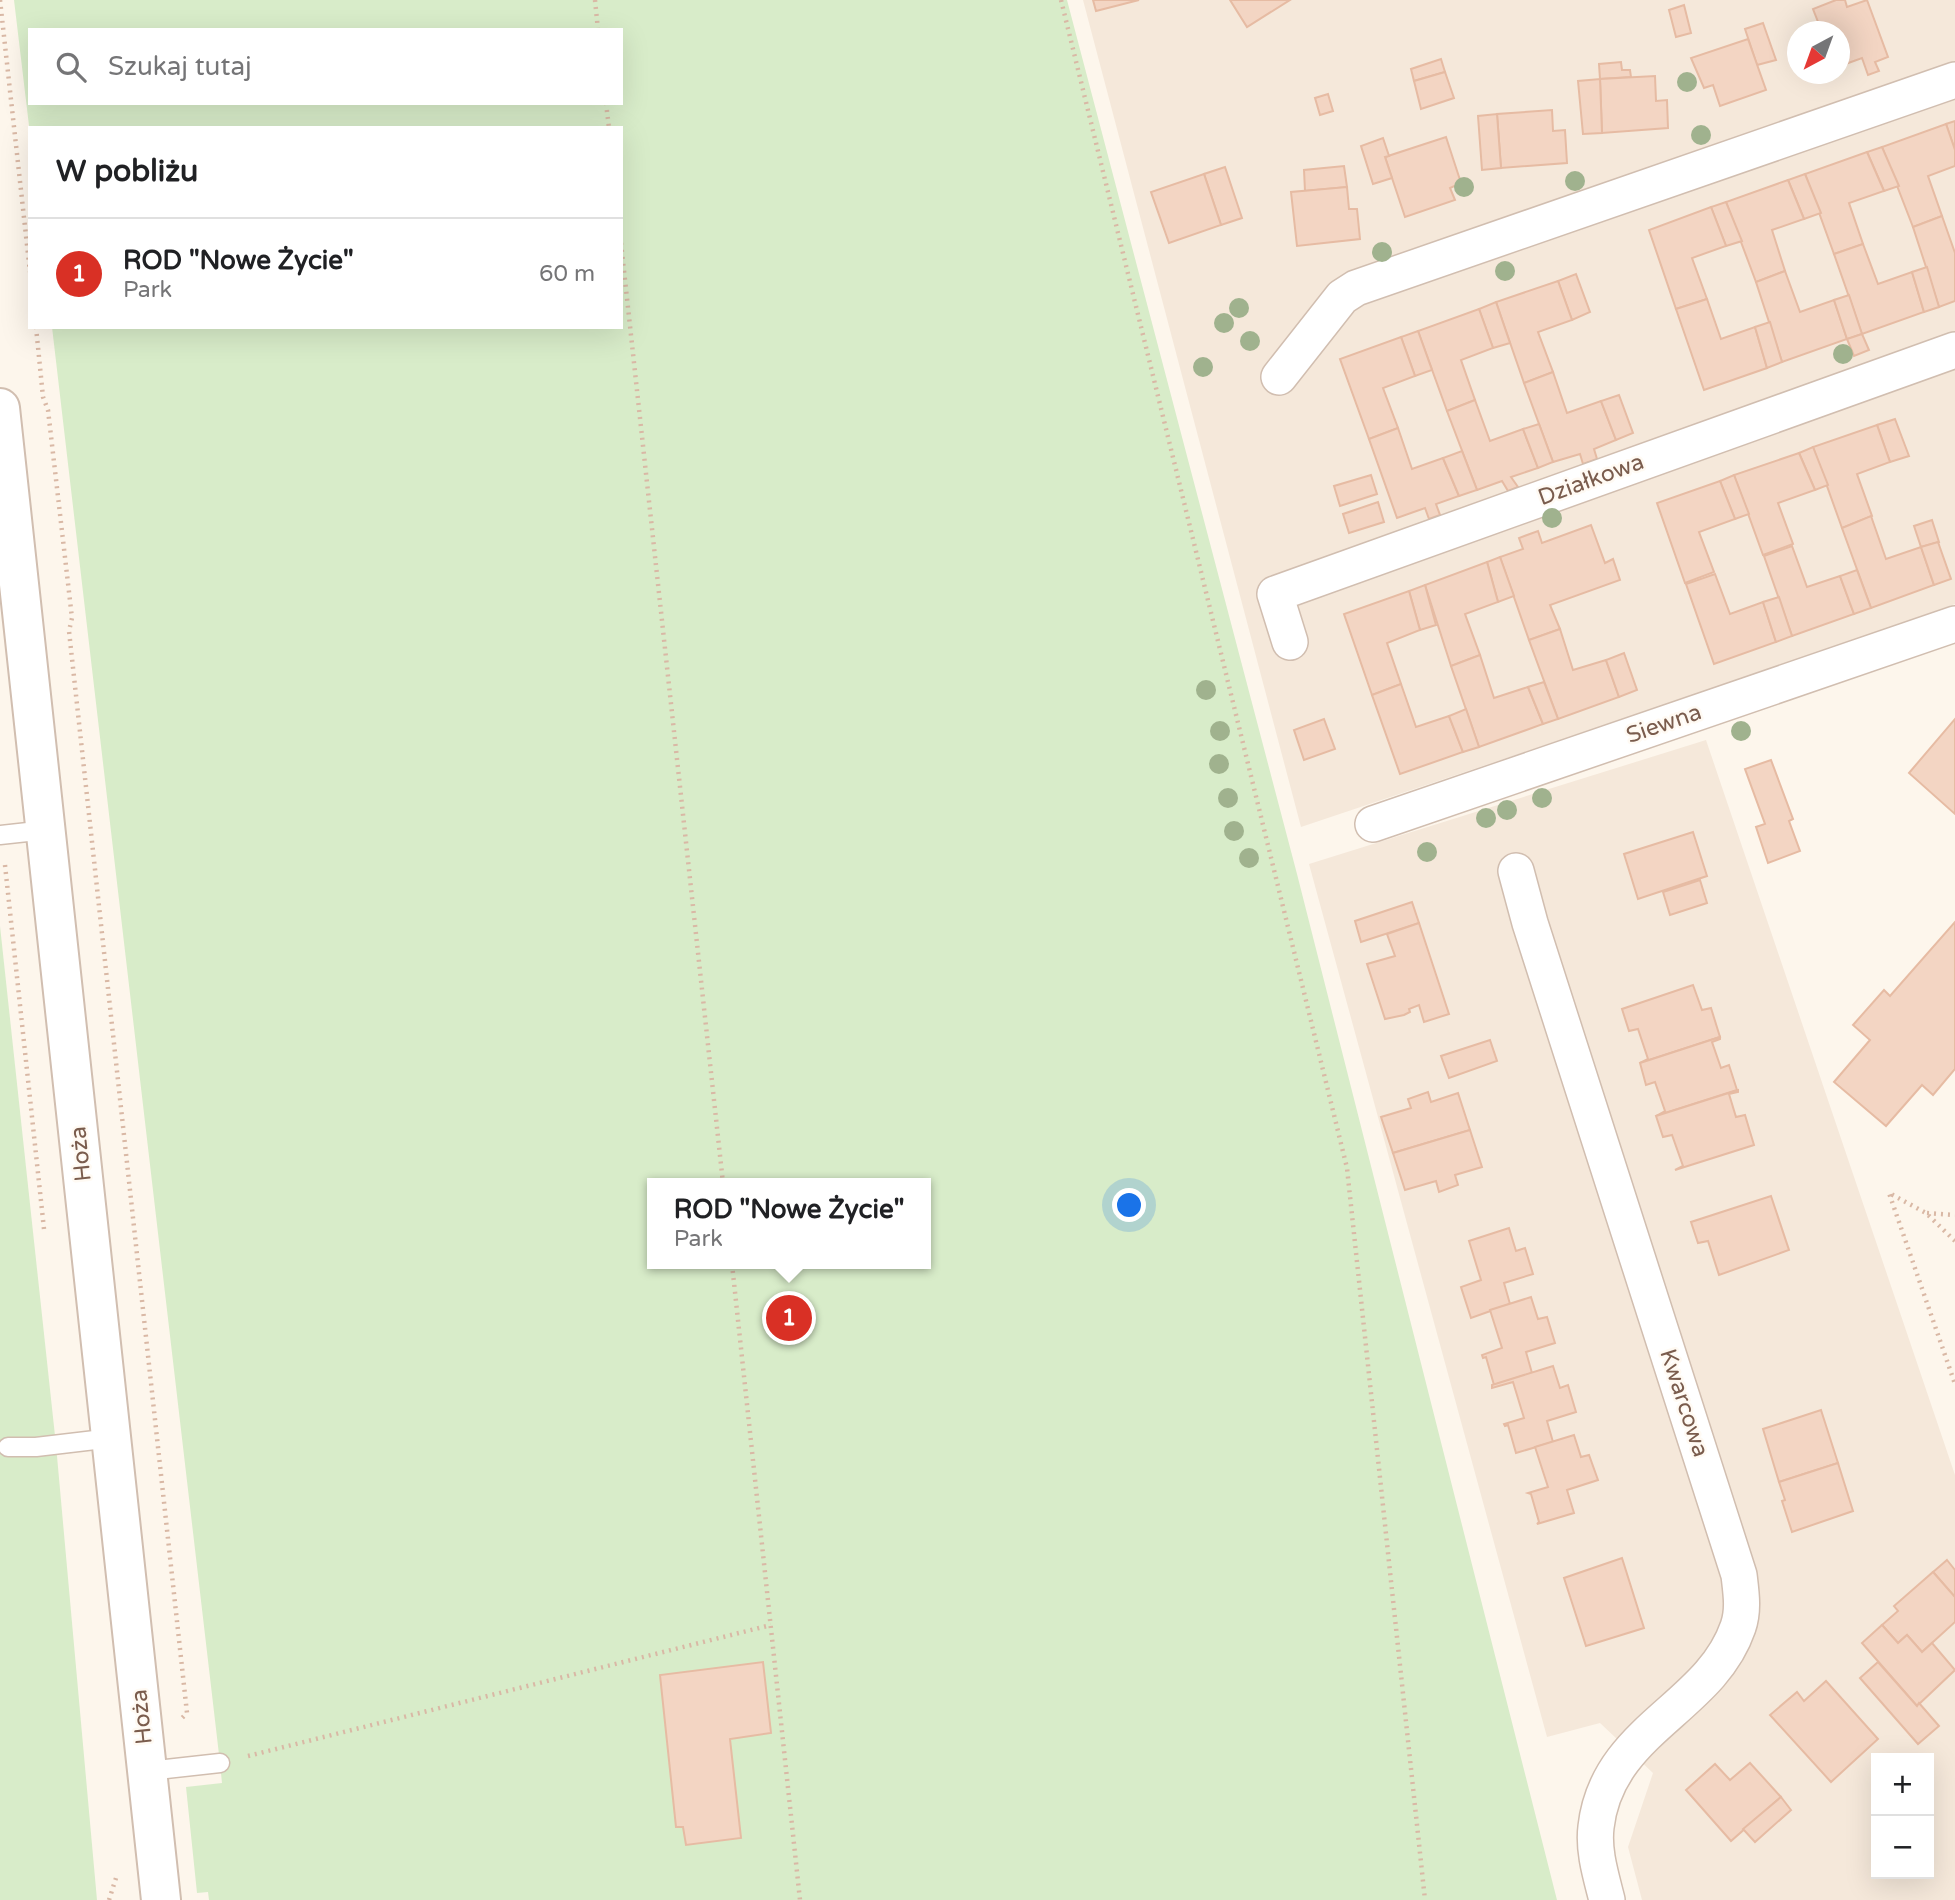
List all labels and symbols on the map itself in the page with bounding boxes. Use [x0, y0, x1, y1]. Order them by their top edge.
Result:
north arrow [1787, 21, 1850, 84]
street label: Działkowa [1534, 448, 1648, 512]
street label: Siewna [1623, 698, 1705, 750]
street label: Hoża [64, 1125, 98, 1183]
your location [1112, 1188, 1146, 1222]
pin: 1 [766, 1292, 812, 1344]
street label: Kwarcowa [1653, 1345, 1715, 1461]
street label: Hoża [125, 1688, 159, 1746]

